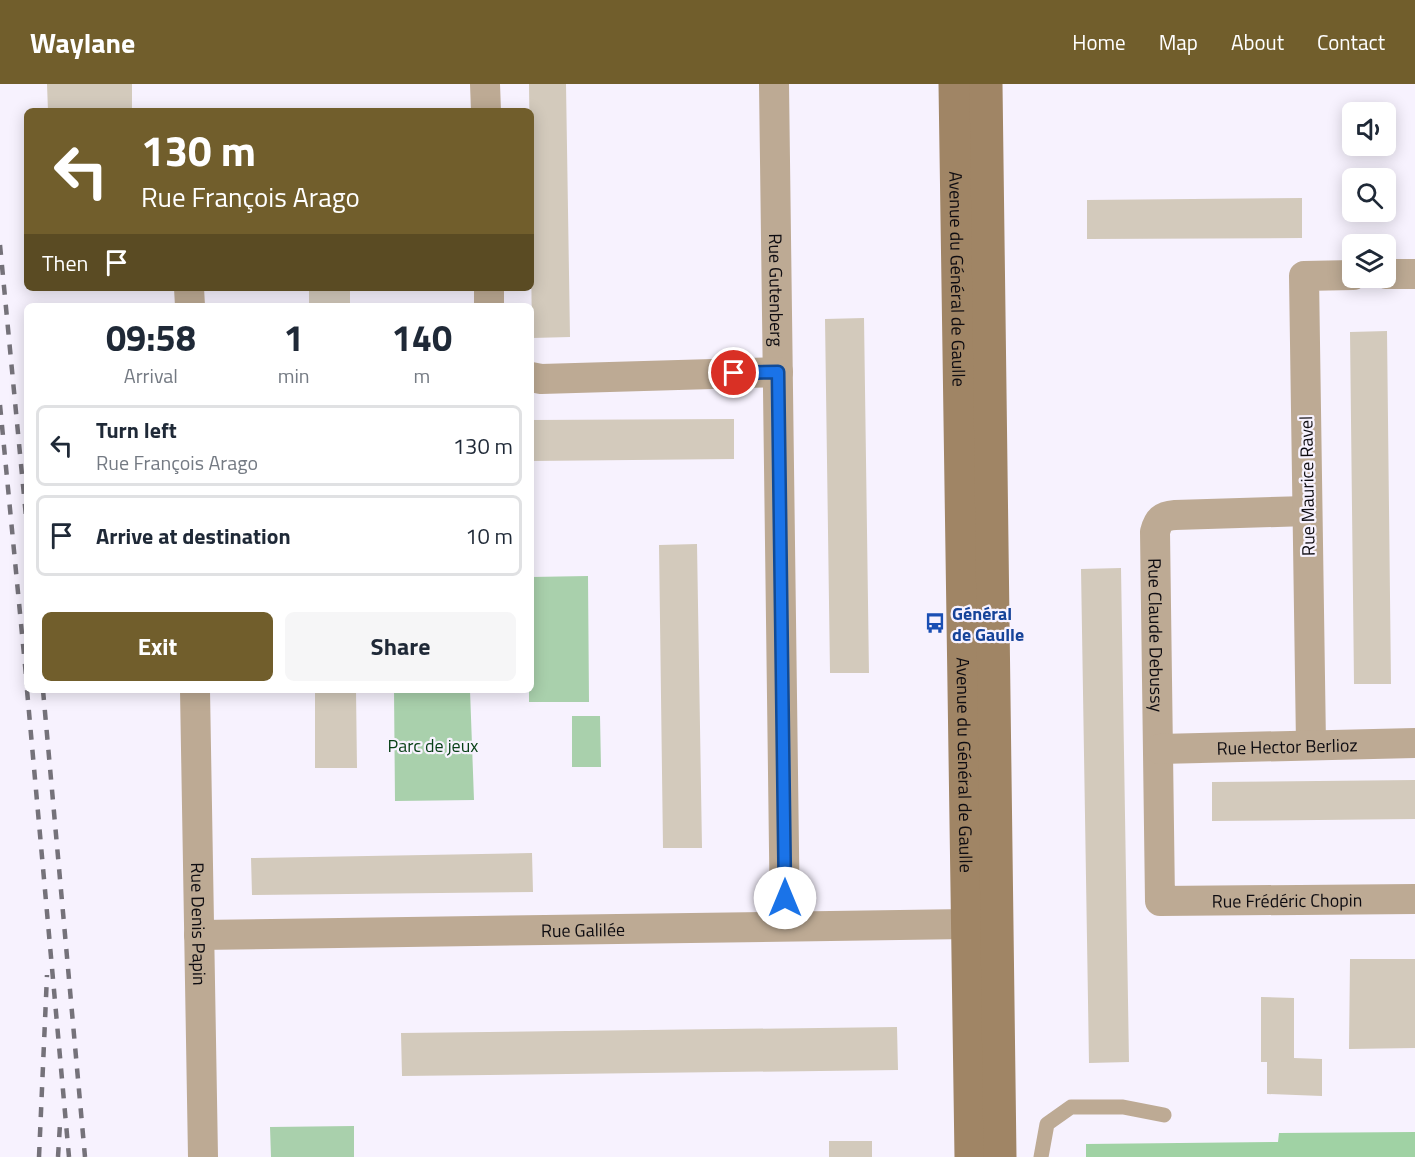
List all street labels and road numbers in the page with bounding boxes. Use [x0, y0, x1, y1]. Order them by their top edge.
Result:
street label: Avenue du Général de Gaulle [943, 171, 973, 387]
street label: Rue Gutenberg [762, 233, 791, 347]
street label: Rue Maurice Ravel [1292, 416, 1322, 556]
street label: Rue Claude Debussy [1142, 558, 1171, 712]
street label: Avenue du Général de Gaulle [950, 657, 980, 873]
street label: Rue Hector Berlioz [1216, 731, 1358, 761]
street label: Rue Denis Papin [184, 862, 214, 986]
street label: Rue Frédéric Chopin [1212, 886, 1362, 914]
street label: Rue Galilée [541, 915, 625, 944]

